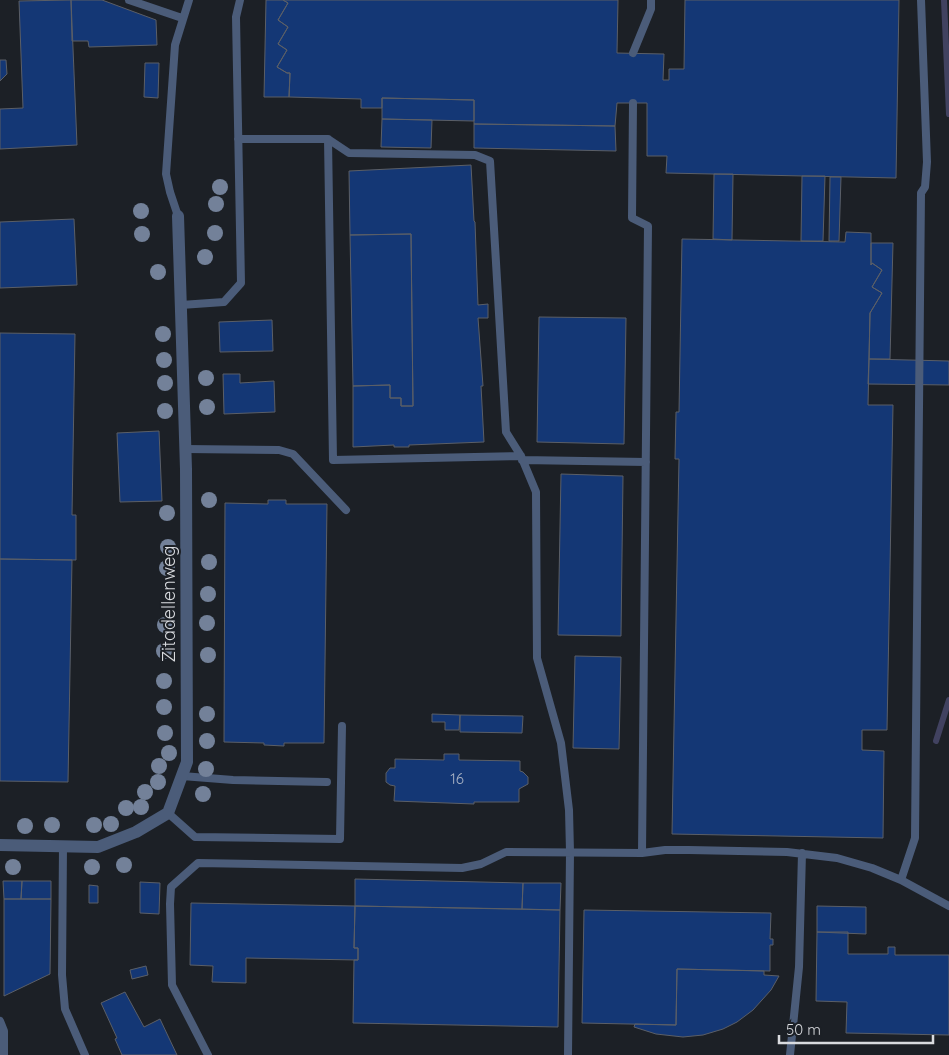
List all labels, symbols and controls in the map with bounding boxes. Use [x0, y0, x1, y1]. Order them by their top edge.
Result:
street label: Zitadellenweg [157, 545, 180, 663]
house number: 16 [450, 769, 464, 788]
scale bar [779, 1012, 933, 1044]
text: 50 m [786, 1020, 821, 1039]

